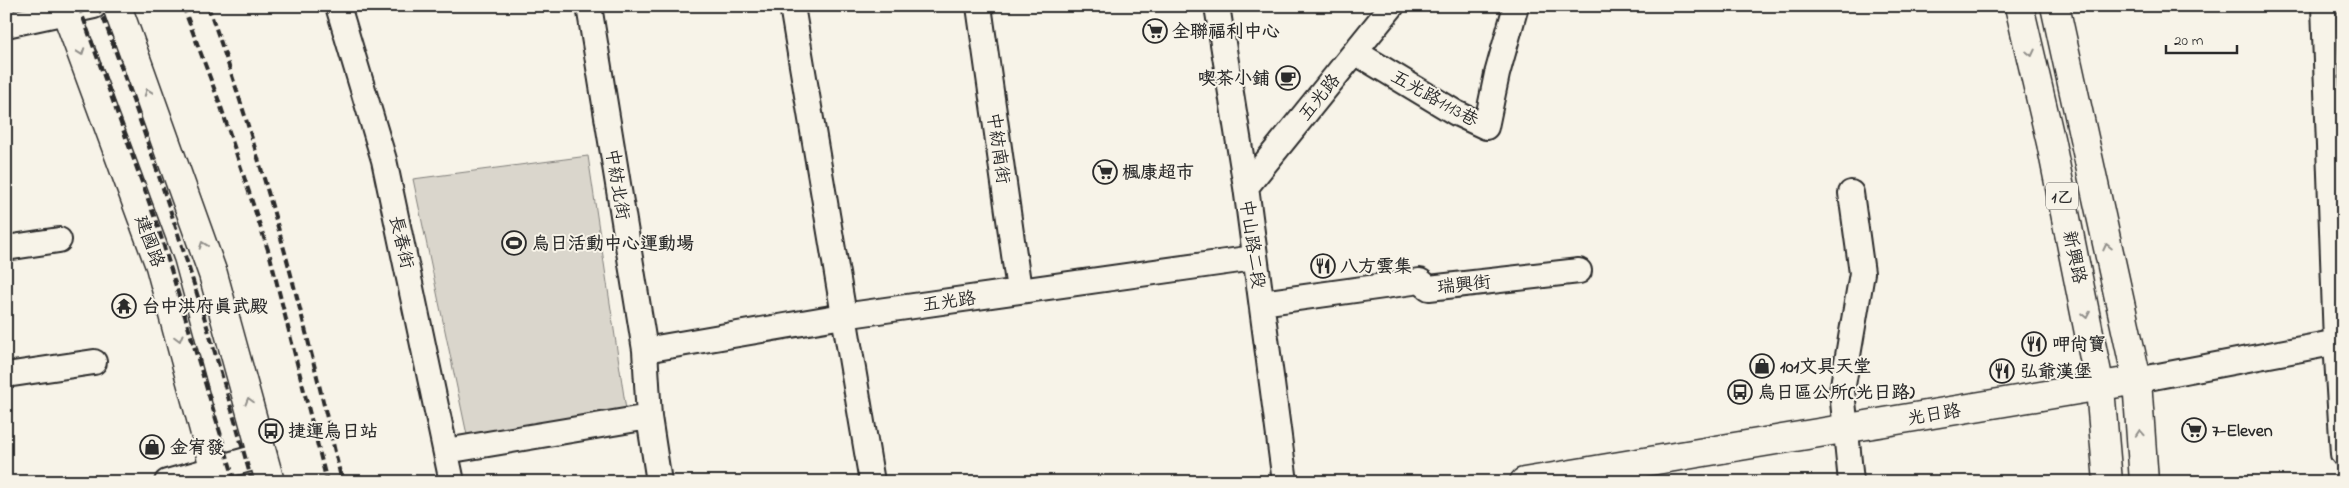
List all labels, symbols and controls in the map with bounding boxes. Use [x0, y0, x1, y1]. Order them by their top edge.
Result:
supermarket icon: 全聯福利中心 [1142, 18, 1168, 44]
place label: 全聯福利中心 [1172, 20, 1280, 46]
scale bar [2166, 22, 2238, 54]
text: 20 m [2174, 30, 2204, 52]
one-way arrow [75, 47, 85, 56]
one-way arrow [2025, 49, 2036, 58]
cafe icon: 喫茶小鋪 [1275, 65, 1301, 91]
street label: 五光路1113巷 [1385, 65, 1483, 135]
place label: 喫茶小鋪 [1198, 67, 1270, 93]
street label: 五光路 [1293, 69, 1348, 127]
one-way arrow [144, 88, 154, 97]
street label: 中紡南街 [979, 111, 1015, 186]
street label: 中紡北街 [598, 147, 634, 222]
supermarket icon: 楓康超市 [1092, 159, 1118, 185]
place label: 楓康超市 [1122, 161, 1194, 187]
road number: 1乙 [2046, 182, 2078, 210]
street label: 中山路二段 [1232, 198, 1270, 291]
street label: 建國路 [127, 212, 170, 272]
street label: 長春街 [381, 213, 419, 272]
street label: 新興路 [2055, 228, 2091, 287]
sports icon: 烏日活動中心運動場 [501, 230, 527, 256]
place label: 烏日活動中心運動場 [532, 232, 694, 258]
one-way arrow [199, 241, 209, 250]
one-way arrow [2102, 243, 2113, 252]
restaurant icon: 八方雲集 [1310, 253, 1336, 279]
place label: 八方雲集 [1340, 255, 1412, 281]
street label: 瑞興街 [1436, 270, 1492, 302]
street label: 五光路 [921, 286, 978, 320]
temple icon: 台中洪府真武殿 [111, 293, 137, 319]
place label: 台中洪府真武殿 [142, 295, 268, 321]
one-way arrow [2081, 311, 2091, 319]
restaurant icon: 呷尚寶 [2021, 331, 2047, 357]
one-way arrow [174, 333, 184, 341]
place label: 呷尚寶 [2052, 333, 2106, 359]
shop icon: 101文具天堂 [1749, 353, 1775, 379]
place label: 101文具天堂 [1780, 355, 1871, 381]
restaurant icon: 弘爺漢堡 [1989, 358, 2015, 384]
place label: 弘爺漢堡 [2020, 360, 2092, 386]
bus stop icon: 烏日區公所(光日路) [1727, 379, 1753, 405]
place label: 烏日區公所(光日路) [1758, 381, 1916, 407]
one-way arrow [244, 396, 255, 405]
street label: 光日路 [1906, 399, 1963, 433]
supermarket icon: 7-Eleven [2181, 417, 2207, 443]
bus stop icon: 捷運烏日站 [258, 418, 284, 444]
place label: 7-Eleven [2212, 419, 2273, 445]
place label: 捷運烏日站 [288, 420, 378, 446]
one-way arrow [2135, 429, 2146, 437]
shop icon: 金宥發 [139, 434, 165, 460]
place label: 金宥發 [170, 436, 224, 462]

